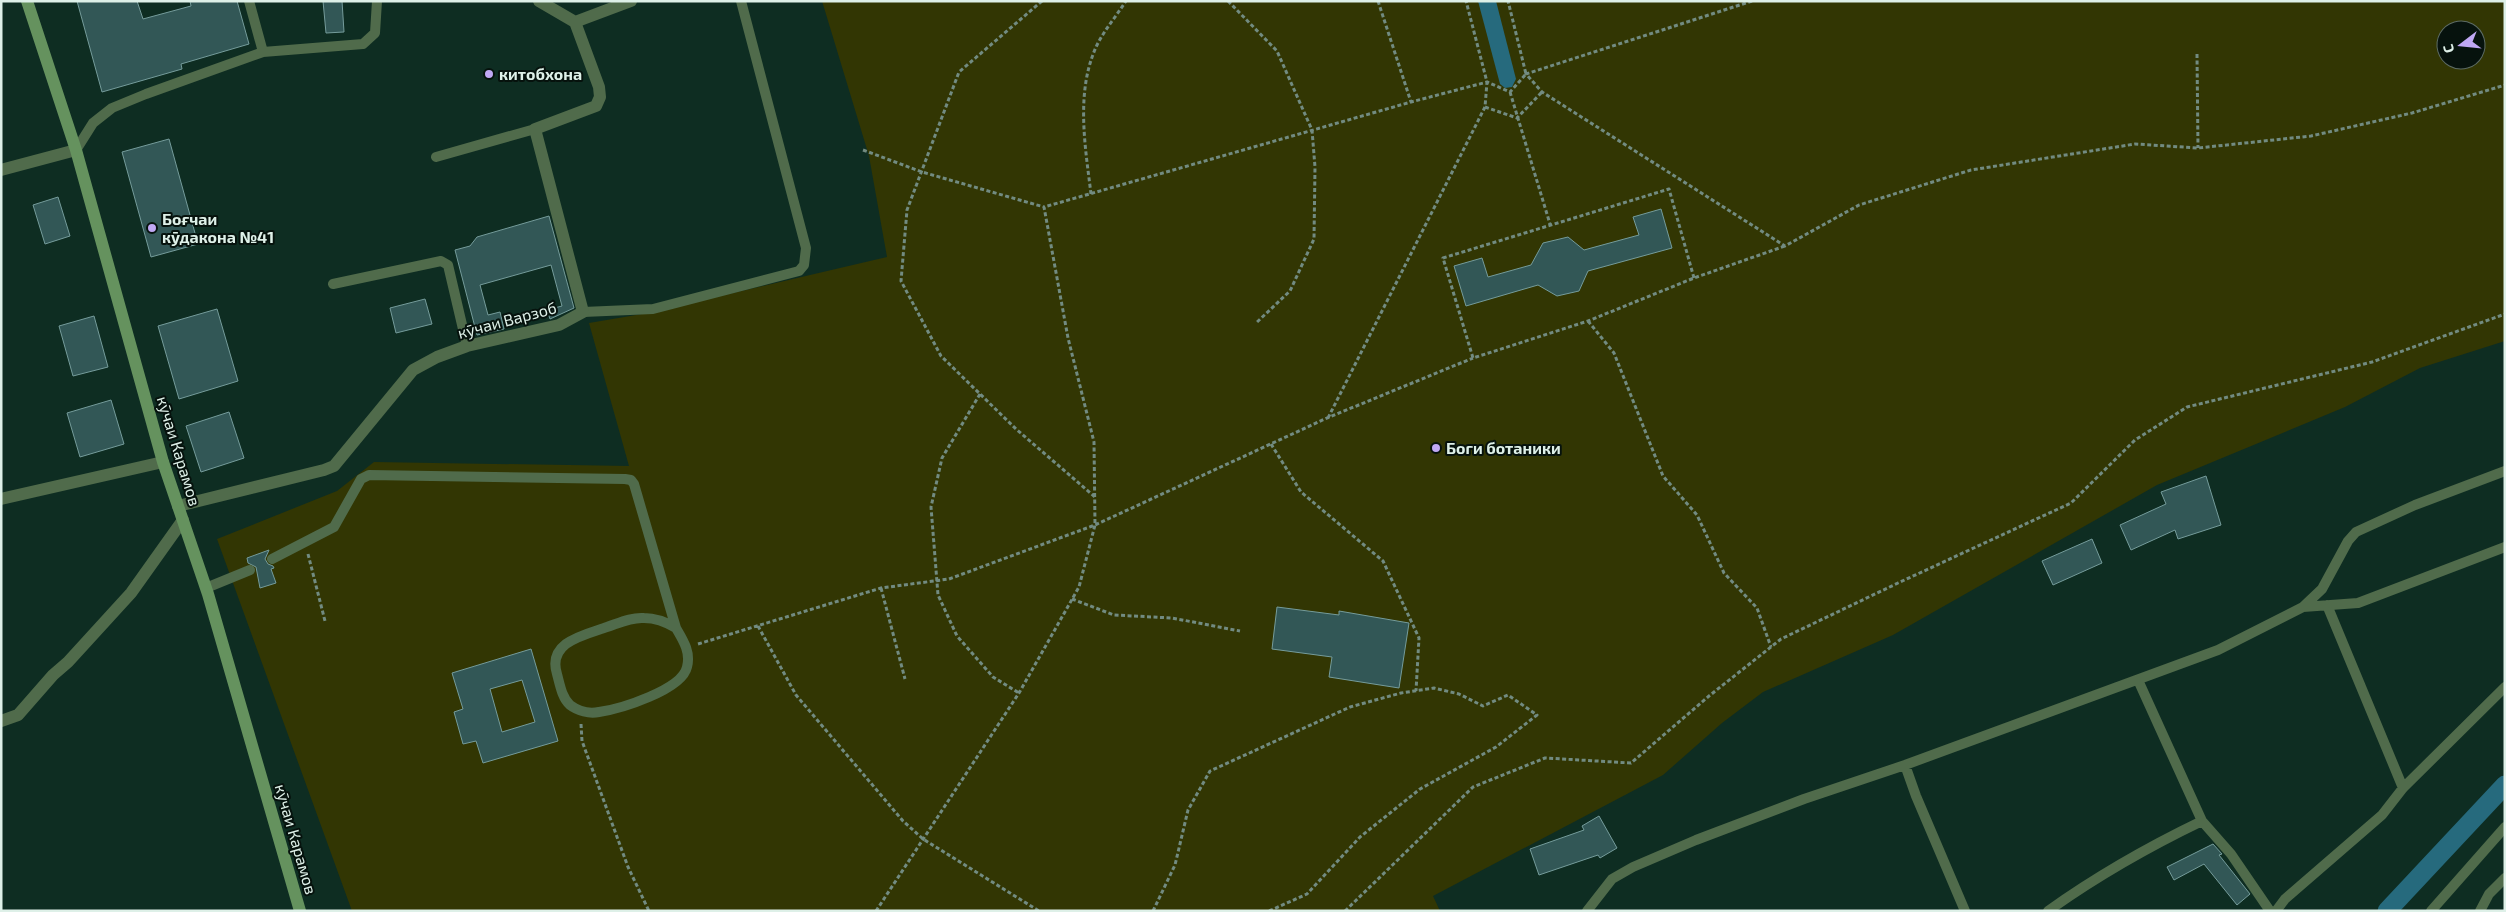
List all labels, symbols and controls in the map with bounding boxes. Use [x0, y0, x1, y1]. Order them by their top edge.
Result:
north arrow [2436, 20, 2486, 70]
text: С [2439, 42, 2457, 55]
place label: китобхона [499, 64, 582, 83]
marker: китобхона [483, 68, 495, 80]
place label: Боғчаи кӯдакона №41 [162, 209, 274, 246]
marker: Боғчаи кӯдакона №41 [146, 222, 158, 234]
street label: кӯчаи Варзоб [455, 297, 559, 343]
street label: кӯчаи Карамов [153, 394, 205, 508]
place label: Боги ботаники [1446, 438, 1561, 457]
marker: Боги ботаники [1430, 442, 1442, 454]
street label: кӯчаи Карамов [271, 781, 321, 897]

